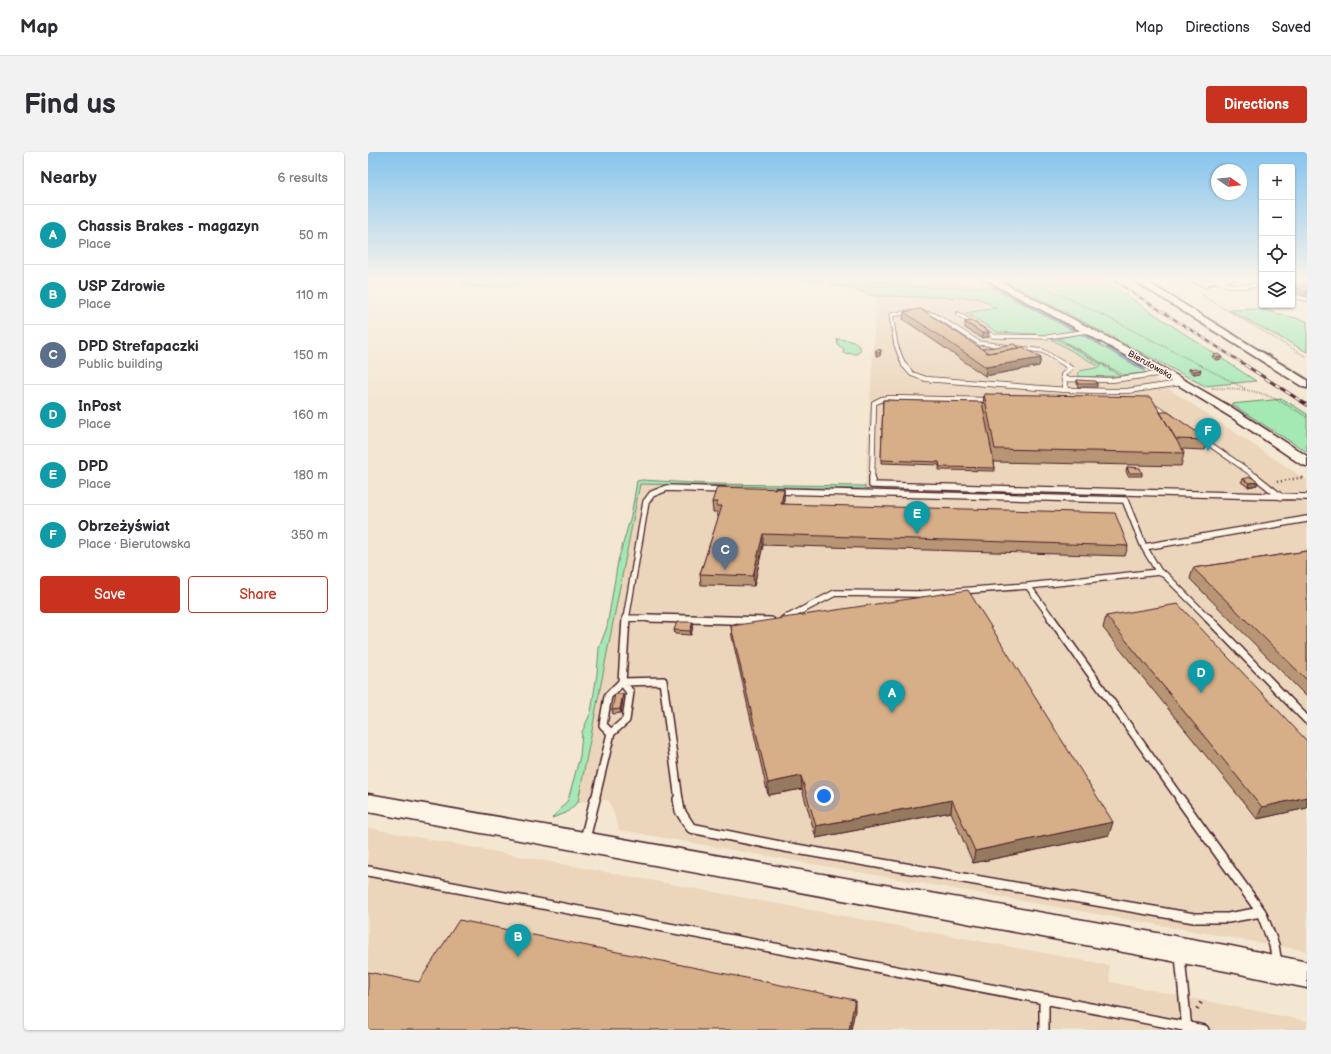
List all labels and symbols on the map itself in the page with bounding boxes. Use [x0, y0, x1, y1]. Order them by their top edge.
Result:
north arrow [1211, 164, 1247, 200]
street label: Bierutowska [1126, 348, 1174, 382]
pin: F [1195, 418, 1221, 451]
pin: E [904, 501, 930, 534]
pin: C [712, 537, 738, 570]
pin: D [1188, 660, 1214, 693]
pin: A [879, 680, 905, 713]
your location [814, 786, 834, 806]
pin: B [505, 924, 531, 957]

